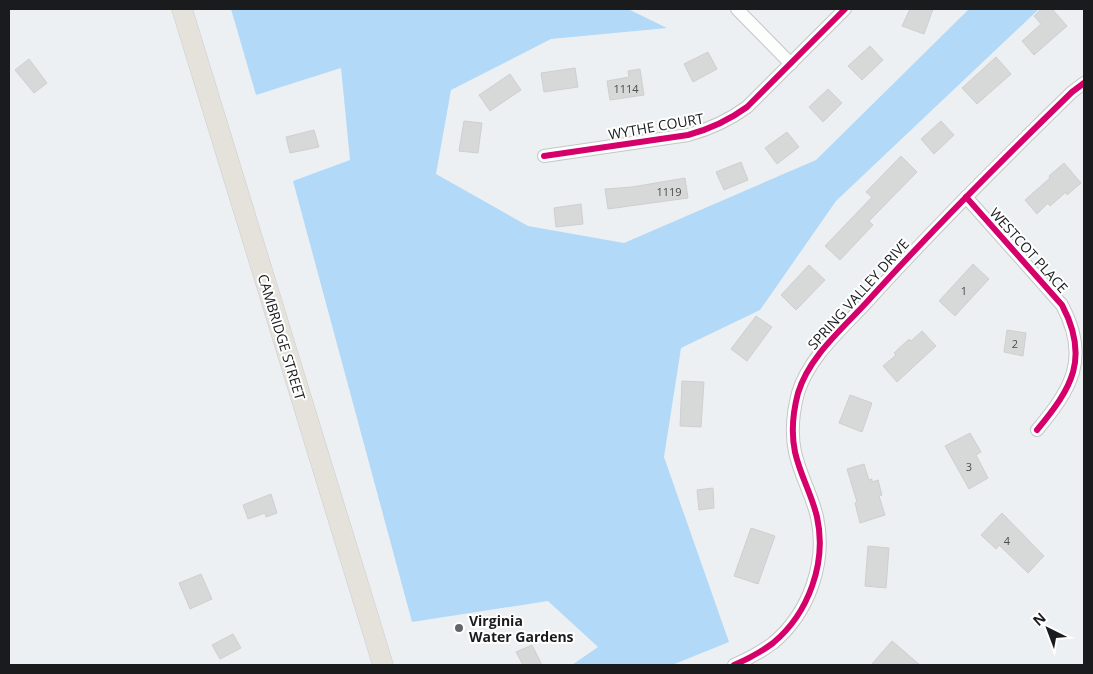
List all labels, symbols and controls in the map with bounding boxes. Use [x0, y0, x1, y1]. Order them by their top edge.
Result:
house number: 1114 [613, 81, 639, 96]
street label: WYTHE COURT [607, 108, 705, 144]
house number: 1119 [656, 184, 682, 199]
street label: WESTCOT PLACE [986, 203, 1072, 297]
street label: SPRING VALLEY DRIVE [803, 235, 913, 353]
street label: CAMBRIDGE STREET [254, 272, 310, 403]
house number: 1 [961, 283, 967, 298]
house number: 2 [1012, 336, 1018, 351]
house number: 3 [966, 459, 972, 474]
house number: 4 [1004, 533, 1011, 548]
north arrow [1023, 604, 1073, 654]
text: N [1028, 608, 1050, 630]
place label: Virginia Water Gardens [469, 611, 574, 646]
marker: Virginia Water Gardens [453, 622, 465, 634]

